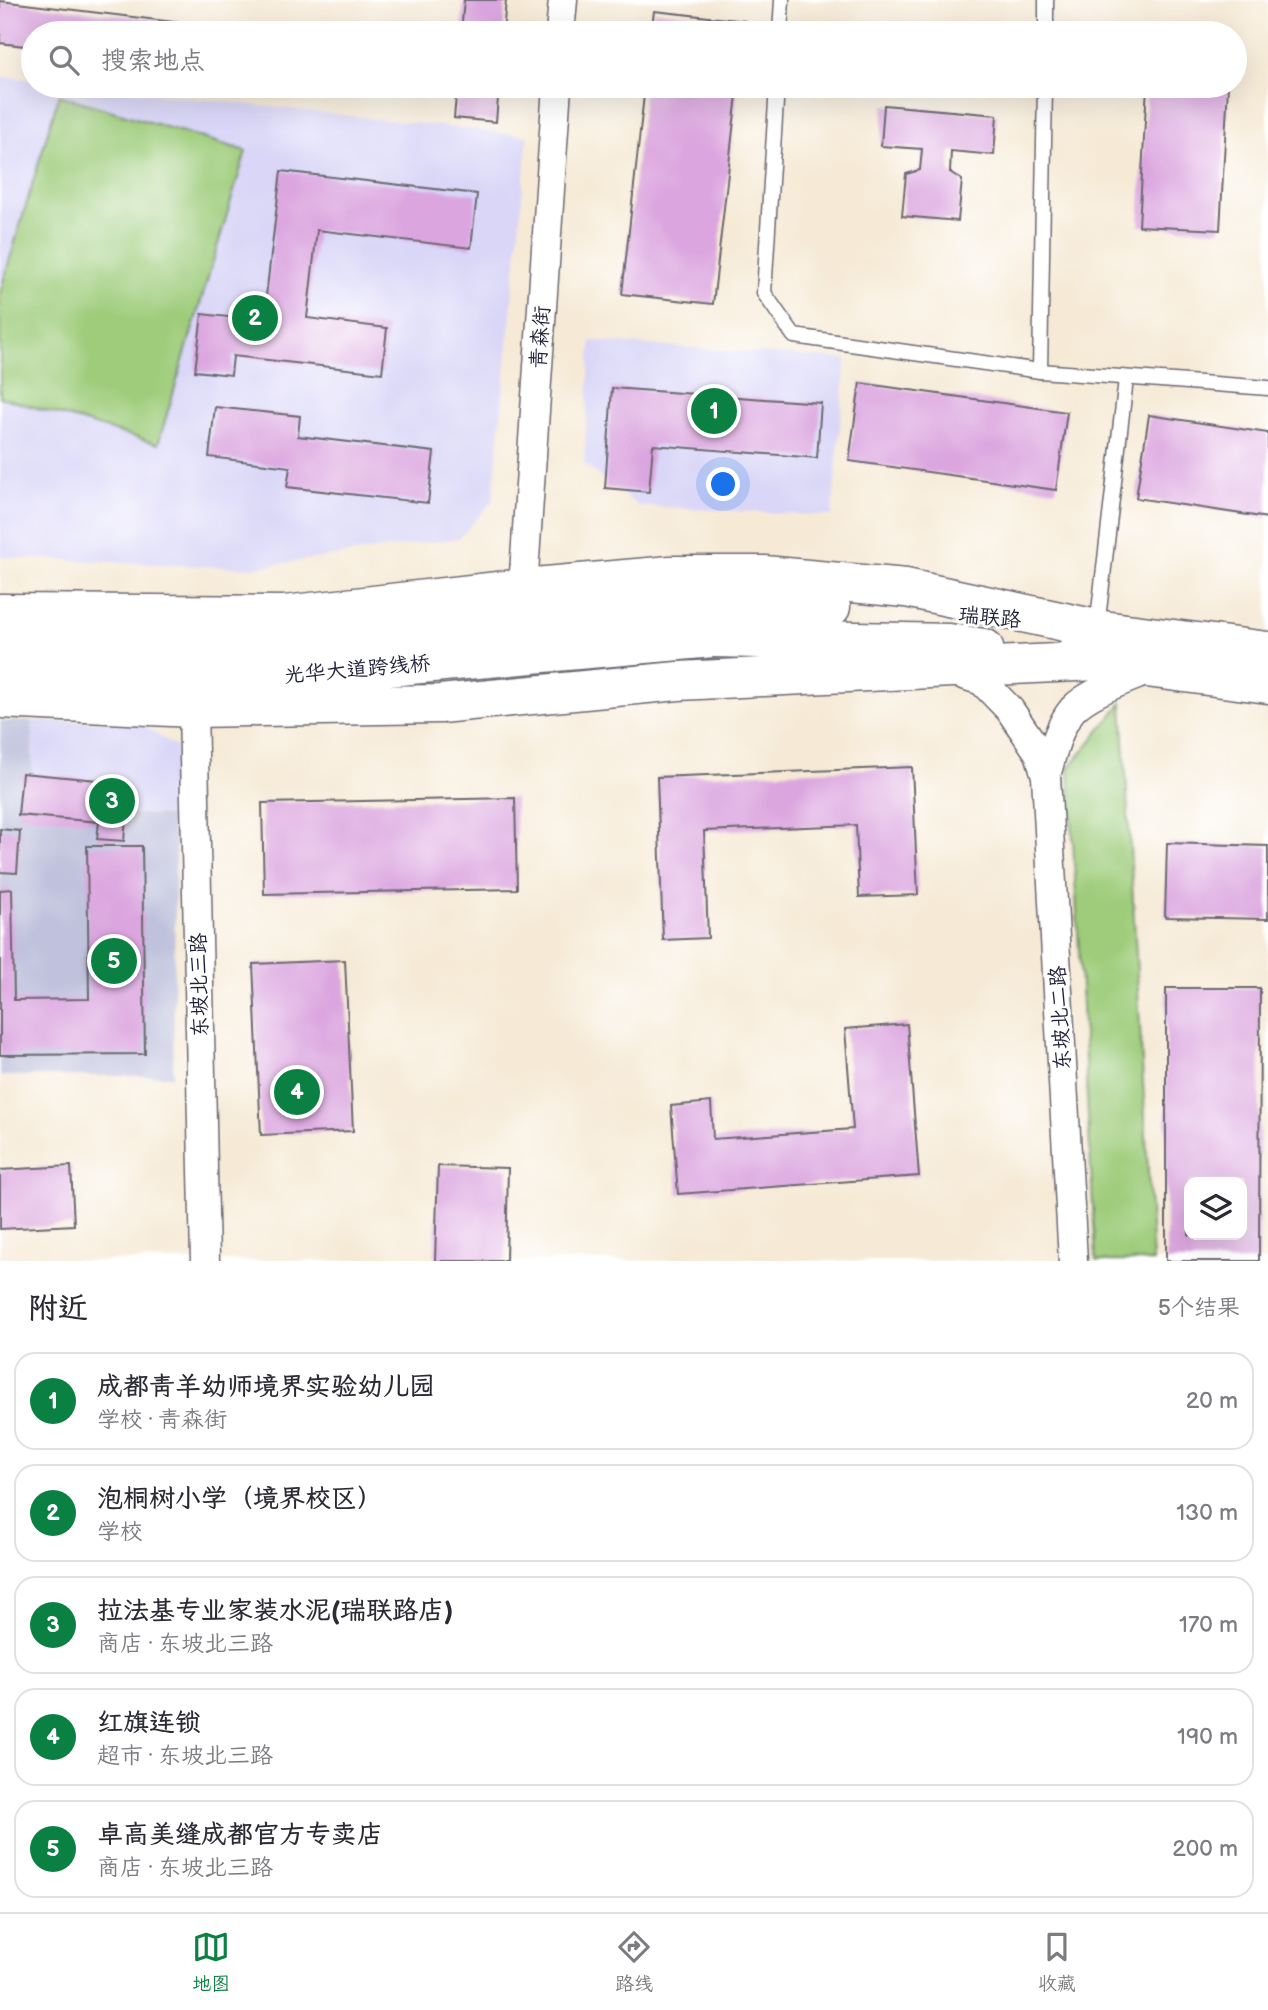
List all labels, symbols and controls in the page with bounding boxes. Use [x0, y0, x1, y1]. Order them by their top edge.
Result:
search box [21, 21, 1247, 98]
icon: search [45, 41, 83, 79]
text: 搜索地点 [101, 46, 205, 77]
pin: 2 [232, 292, 278, 344]
street label: 青森街 [526, 305, 555, 369]
pin: 1 [691, 385, 737, 437]
your location [706, 467, 740, 501]
street label: 瑞联路 [957, 602, 1022, 633]
street label: 光华大道跨线桥 [283, 651, 431, 688]
pin: 3 [89, 775, 135, 827]
street label: 东坡北三路 [186, 932, 213, 1038]
pin: 5 [91, 935, 137, 987]
street label: 东坡北二路 [1045, 965, 1076, 1071]
pin: 4 [274, 1066, 320, 1118]
map controls [1184, 1177, 1247, 1240]
button: layers [1184, 1177, 1247, 1240]
text: 附近 [28, 1291, 88, 1327]
text: 5个结果 [1158, 1294, 1240, 1322]
text: 成都青羊幼师境界实验幼儿园 [97, 1372, 435, 1403]
text: 1 [48, 1387, 58, 1415]
text: 20 m [1186, 1387, 1238, 1415]
text: 学校 · 青森街 [97, 1406, 227, 1434]
text: 泡桐树小学（境界校区） [97, 1484, 383, 1515]
text: 2 [46, 1499, 60, 1527]
text: 130 m [1176, 1499, 1238, 1527]
text: 学校 [97, 1518, 143, 1546]
text: 拉法基专业家装水泥(瑞联路店) [97, 1596, 453, 1627]
text: 3 [46, 1611, 60, 1639]
text: 170 m [1179, 1611, 1238, 1639]
text: 商店 · 东坡北三路 [97, 1630, 273, 1658]
text: 红旗连锁 [97, 1708, 201, 1739]
text: 4 [46, 1723, 60, 1751]
text: 190 m [1177, 1723, 1238, 1751]
text: 超市 · 东坡北三路 [97, 1742, 273, 1770]
text: 卓高美缝成都官方专卖店 [97, 1820, 383, 1851]
text: 5 [46, 1835, 60, 1863]
text: 200 m [1172, 1835, 1238, 1863]
text: 商店 · 东坡北三路 [97, 1854, 273, 1882]
tab: 地图 [192, 1928, 230, 1996]
tab: 路线 [615, 1928, 653, 1996]
tab: 收藏 [1038, 1928, 1076, 1996]

